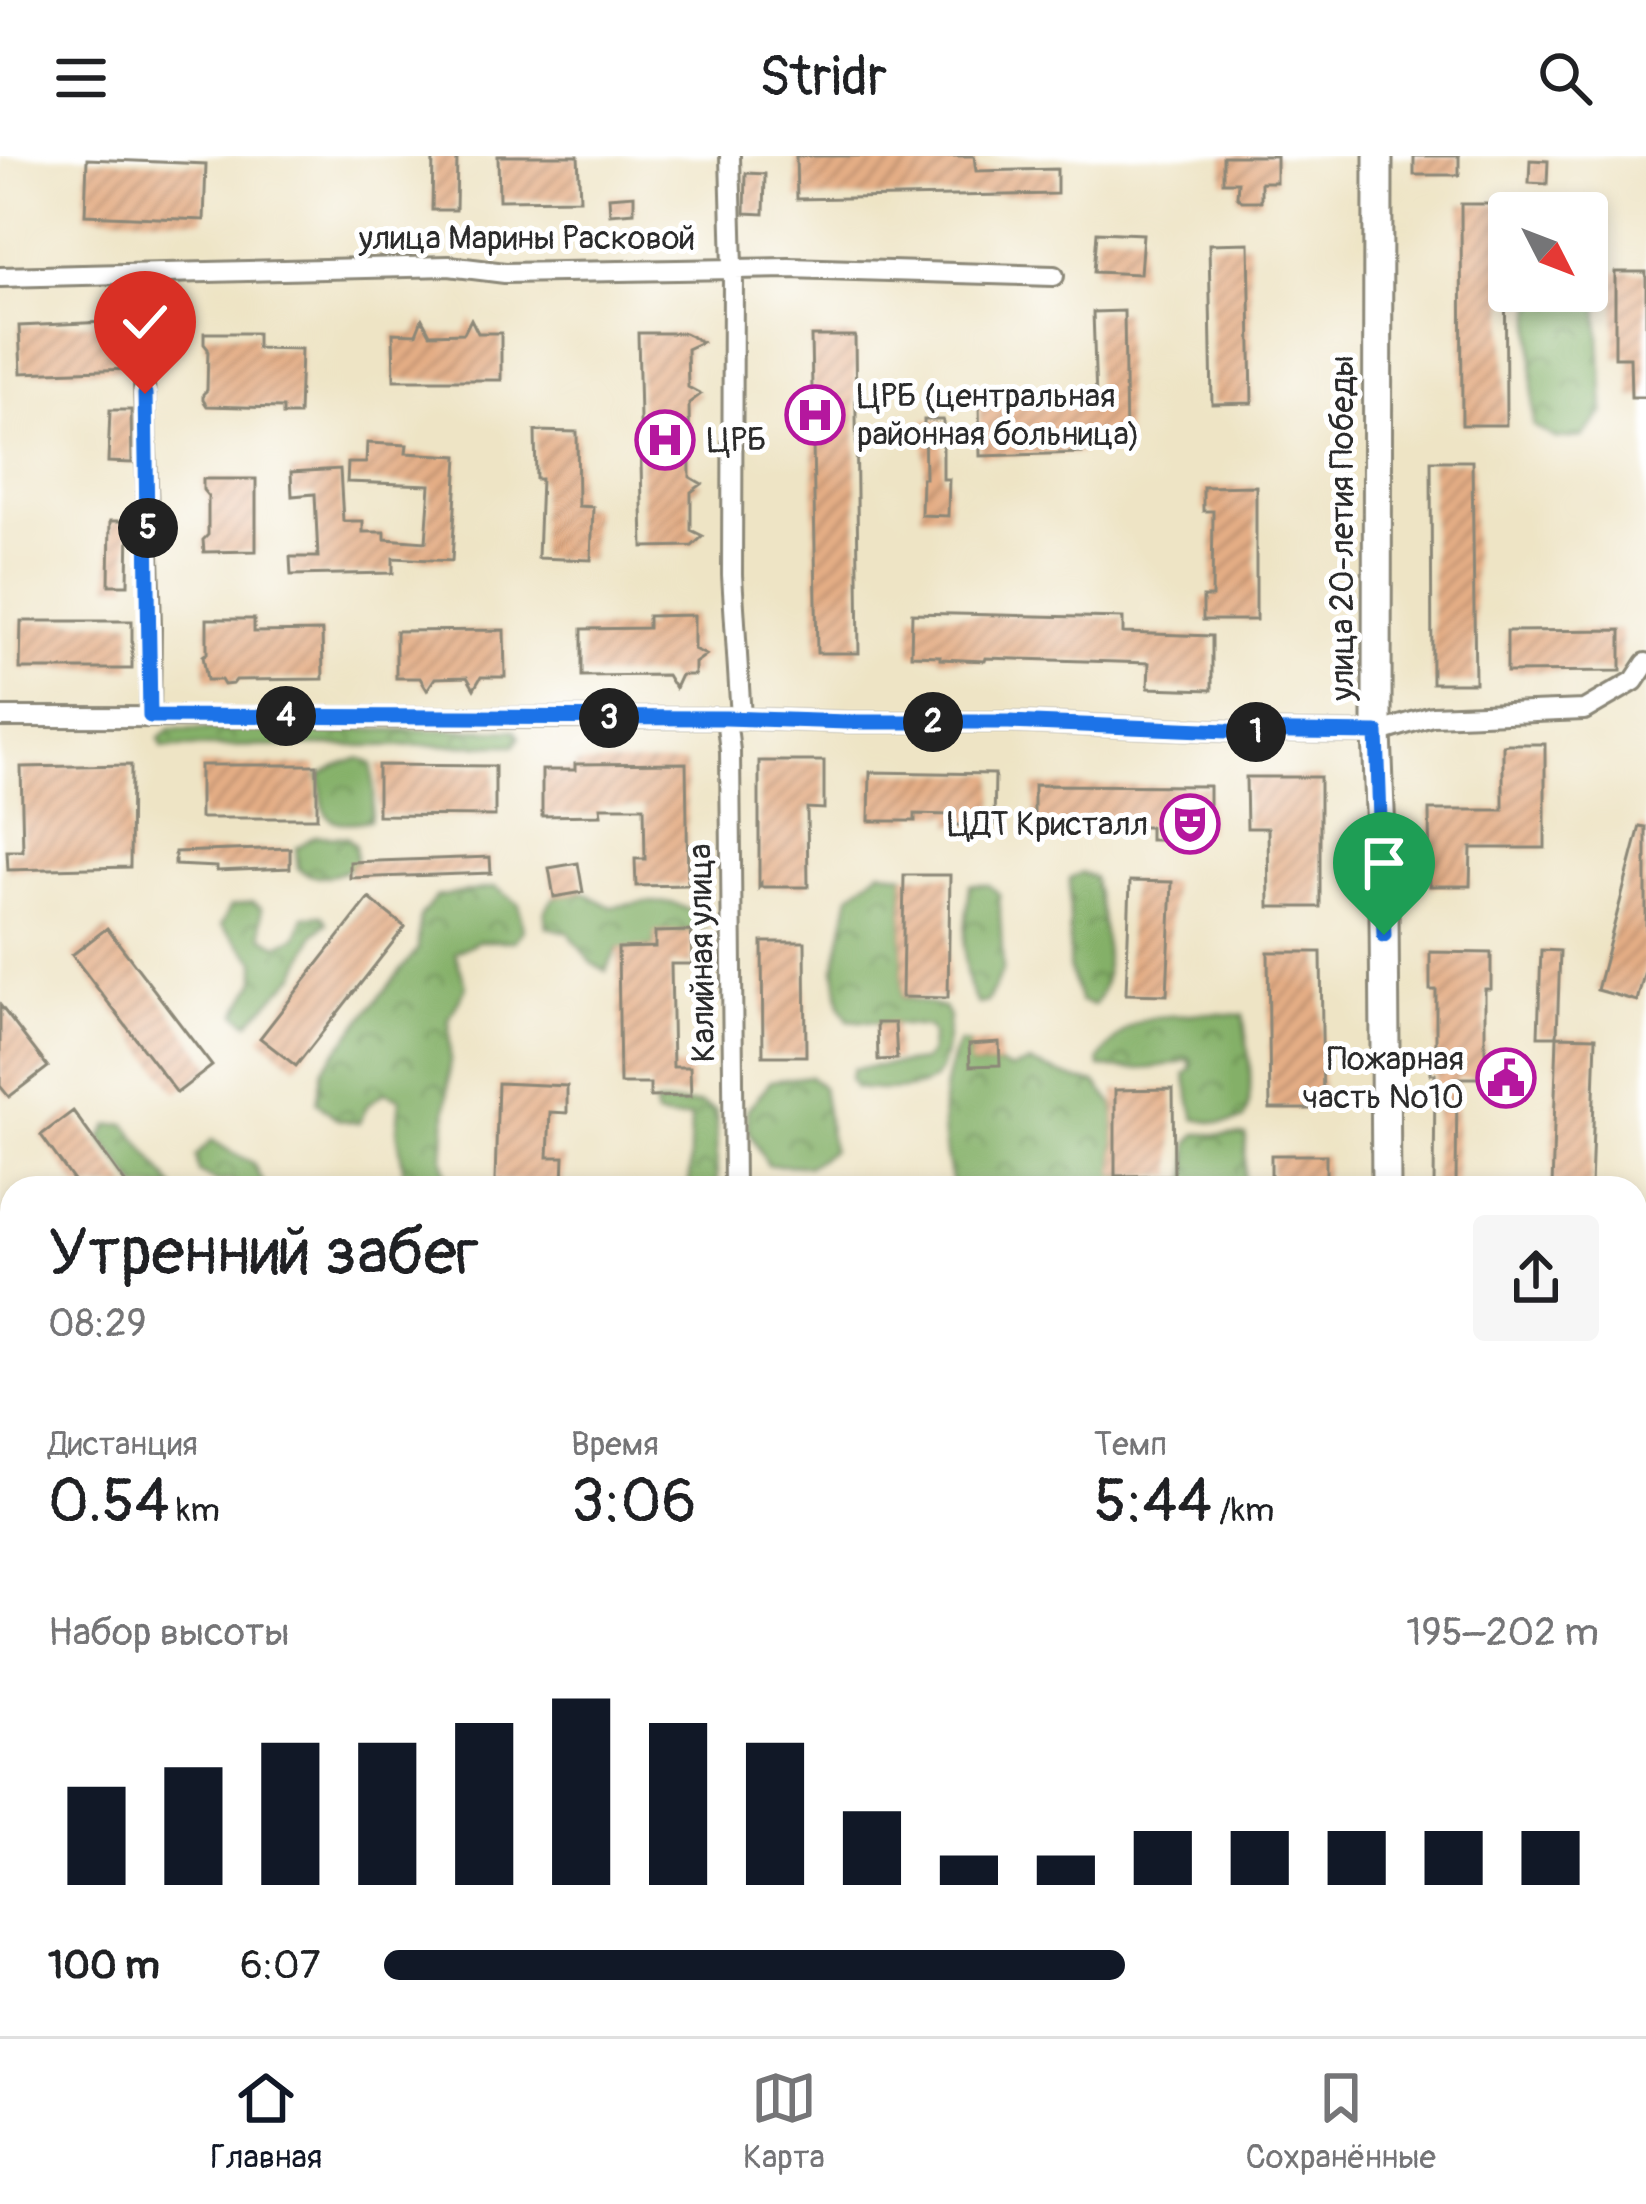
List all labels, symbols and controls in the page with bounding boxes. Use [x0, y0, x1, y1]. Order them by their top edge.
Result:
text: Stridr [759, 44, 887, 112]
icon: menu [48, 45, 114, 111]
icon: search [1532, 45, 1598, 111]
north arrow [1488, 192, 1608, 312]
map controls [1488, 192, 1608, 312]
street label: улица Марины Расковой [358, 218, 695, 259]
pin [94, 271, 196, 394]
icon: check [112, 289, 178, 355]
street label: улица 20-летия Победы [1322, 355, 1363, 702]
place label: ЦРБ (центральная районная больница) [857, 376, 1140, 455]
hospital icon: ЦРБ (центральная районная больница) [784, 384, 846, 446]
hospital icon: ЦРБ [634, 409, 696, 471]
place label: ЦРБ [707, 420, 767, 461]
pin: 5 [118, 498, 178, 558]
text: 5 [139, 507, 157, 548]
pin: 4 [256, 686, 316, 746]
pin: 3 [579, 688, 639, 748]
pin: 2 [903, 692, 963, 752]
text: 4 [276, 695, 296, 736]
text: 3 [600, 697, 618, 738]
text: 2 [924, 701, 942, 742]
pin: 1 [1226, 702, 1286, 762]
text: 1 [1250, 711, 1262, 752]
theatre icon: ЦДТ Кристалл [1159, 793, 1221, 855]
place label: ЦДТ Кристалл [947, 804, 1148, 845]
pin [1333, 812, 1435, 935]
icon: arrive [1351, 830, 1417, 896]
street label: Калийная улица [680, 843, 724, 1063]
place label: Пожарная часть №10 [1302, 1039, 1464, 1118]
public building icon: Пожарная часть №10 [1475, 1047, 1537, 1109]
text: Утренний забег [48, 1212, 479, 1295]
button: share [1473, 1215, 1599, 1341]
text: 08:29 [48, 1299, 147, 1348]
text: Дистанция [48, 1424, 198, 1465]
text: Время [571, 1424, 659, 1465]
text: Темп [1094, 1424, 1167, 1465]
text: 0.54 [48, 1465, 169, 1540]
text: 3:06 [571, 1465, 696, 1540]
text: 5:44 [1094, 1465, 1212, 1540]
text: km [169, 1490, 220, 1531]
text: /km [1212, 1490, 1274, 1531]
text: Набор высоты [48, 1608, 290, 1657]
text: 195–202 m [1406, 1608, 1599, 1657]
text: 100 m [48, 1941, 160, 1990]
text: 6:07 [240, 1941, 320, 1990]
tab: Главная [210, 2065, 322, 2178]
tab: Карта [743, 2065, 825, 2178]
tab: Сохранённые [1245, 2065, 1436, 2178]

